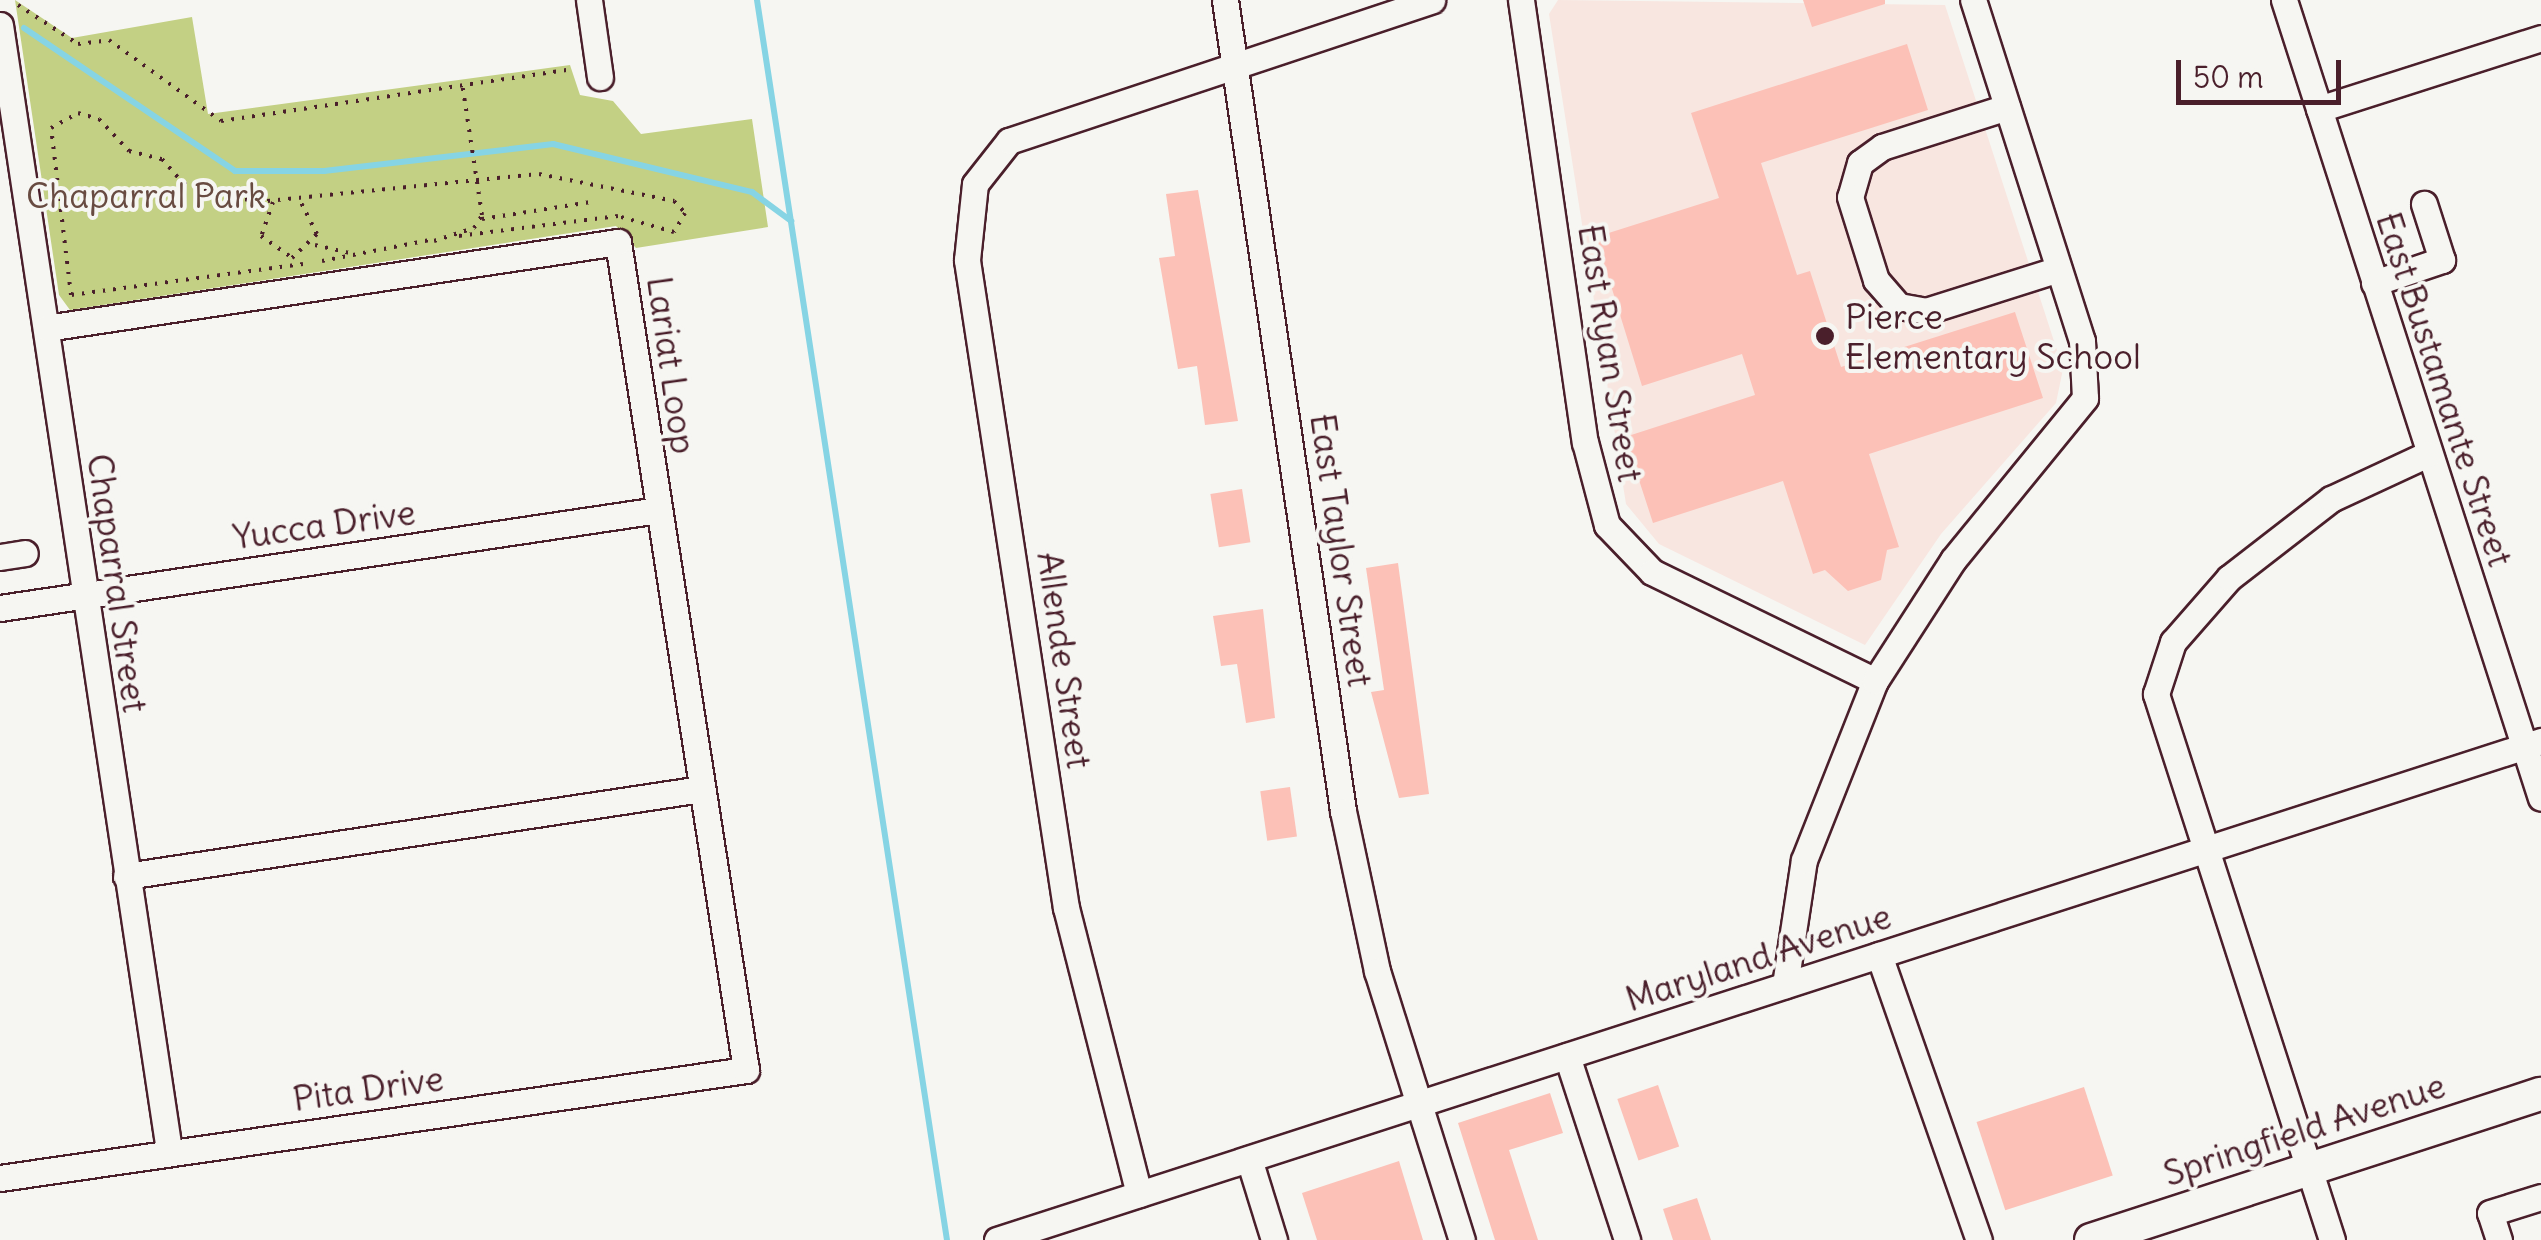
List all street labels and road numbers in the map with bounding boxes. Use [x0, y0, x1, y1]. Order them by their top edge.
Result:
street label: East Bustamante Street [2368, 207, 2522, 571]
street label: East Ryan Street [1570, 221, 1652, 485]
street label: Lariat Loop [639, 273, 705, 457]
street label: East Taylor Street [1302, 411, 1382, 689]
street label: Chaparral Street [79, 451, 157, 715]
street label: Yucca Drive [230, 490, 418, 558]
street label: Allende Street [1029, 549, 1101, 771]
street label: Maryland Avenue [1620, 894, 1896, 1020]
street label: Pita Drive [290, 1057, 446, 1119]
street label: Springfield Avenue [2158, 1064, 2450, 1194]

